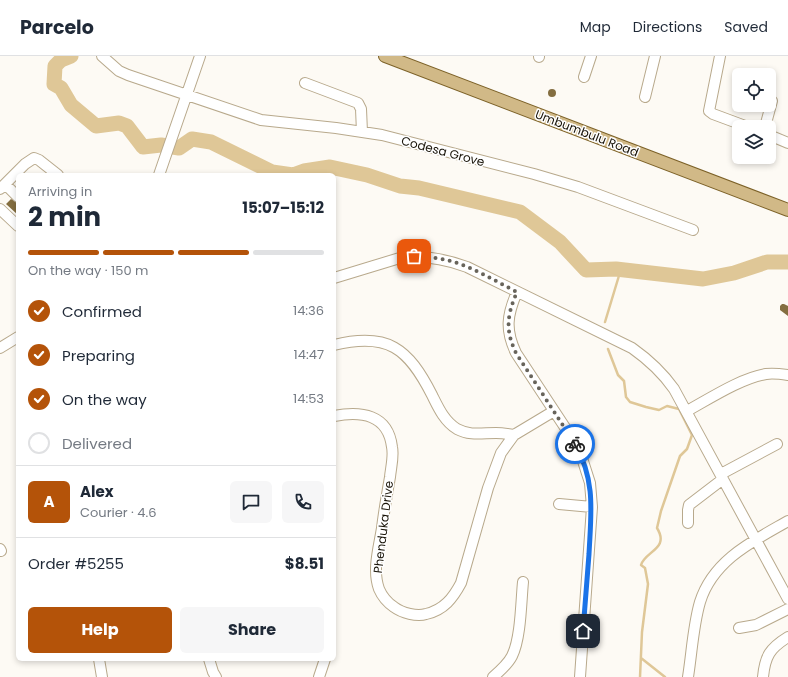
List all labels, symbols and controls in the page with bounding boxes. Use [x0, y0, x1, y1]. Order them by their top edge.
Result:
text: Parcelo [20, 14, 94, 41]
text: Map [580, 17, 611, 37]
text: Directions [633, 17, 702, 37]
text: Saved [724, 17, 768, 37]
map controls [732, 68, 776, 164]
button: locate [732, 68, 776, 112]
street label: Umbumbulu Road [533, 105, 641, 161]
button: layers [732, 120, 776, 164]
street label: Codesa Grove [399, 132, 487, 170]
text: Arriving in [28, 182, 92, 201]
text: 15:07–15:12 [242, 197, 324, 218]
text: 2 min [28, 199, 101, 235]
pin [397, 239, 431, 273]
icon: bag [403, 245, 425, 267]
text: On the way · 150 m [28, 261, 148, 280]
icon: check [28, 300, 50, 322]
text: Confirmed [62, 301, 142, 322]
text: 14:36 [293, 301, 324, 320]
icon: check [28, 344, 50, 366]
text: Preparing [62, 345, 135, 366]
text: 14:47 [294, 345, 324, 364]
icon: check [28, 388, 50, 410]
text: On the way [62, 389, 147, 410]
text: 14:53 [293, 389, 324, 408]
courier [555, 424, 595, 464]
text: Delivered [62, 433, 132, 454]
icon: bike [564, 433, 586, 455]
street label: Phenduka Drive [369, 480, 397, 574]
text: Alex [80, 481, 114, 502]
button: chat [230, 481, 272, 523]
button: phone [282, 481, 324, 523]
text: A [43, 491, 55, 512]
text: Courier · 4.6 [80, 503, 157, 522]
text: Order #5255 [28, 553, 124, 574]
text: $8.51 [285, 553, 324, 574]
button: Help [28, 607, 172, 653]
button: Share [180, 607, 324, 653]
pin [566, 614, 600, 648]
icon: home [572, 620, 594, 642]

